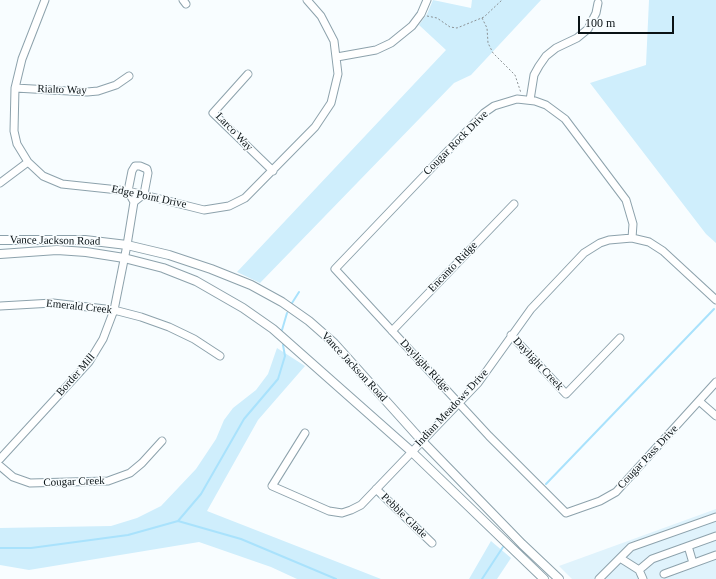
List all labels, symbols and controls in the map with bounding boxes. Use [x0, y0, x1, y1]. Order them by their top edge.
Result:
scale bar [580, 8, 676, 34]
text: 100 m [585, 16, 615, 30]
street label: Rialto Way [37, 83, 87, 97]
street label: Cougar Rock Drive [421, 108, 491, 178]
street label: Larco Way [212, 110, 256, 154]
street label: Edge Point Drive [110, 183, 188, 211]
street label: Vance Jackson Road [10, 234, 100, 248]
street label: Encanto Ridge [426, 239, 480, 295]
street label: Emerald Creek [45, 297, 113, 317]
street label: Vance Jackson Road [318, 329, 390, 405]
street label: Daylight Creek [510, 335, 566, 393]
street label: Daylight Ridge [397, 337, 453, 395]
street label: Border Mill [54, 351, 98, 399]
street label: Indian Meadows Drive [413, 366, 491, 450]
street label: Cougar Pass Drive [615, 422, 681, 492]
street label: Cougar Creek [43, 474, 105, 490]
street label: Pebble Glade [378, 491, 430, 541]

